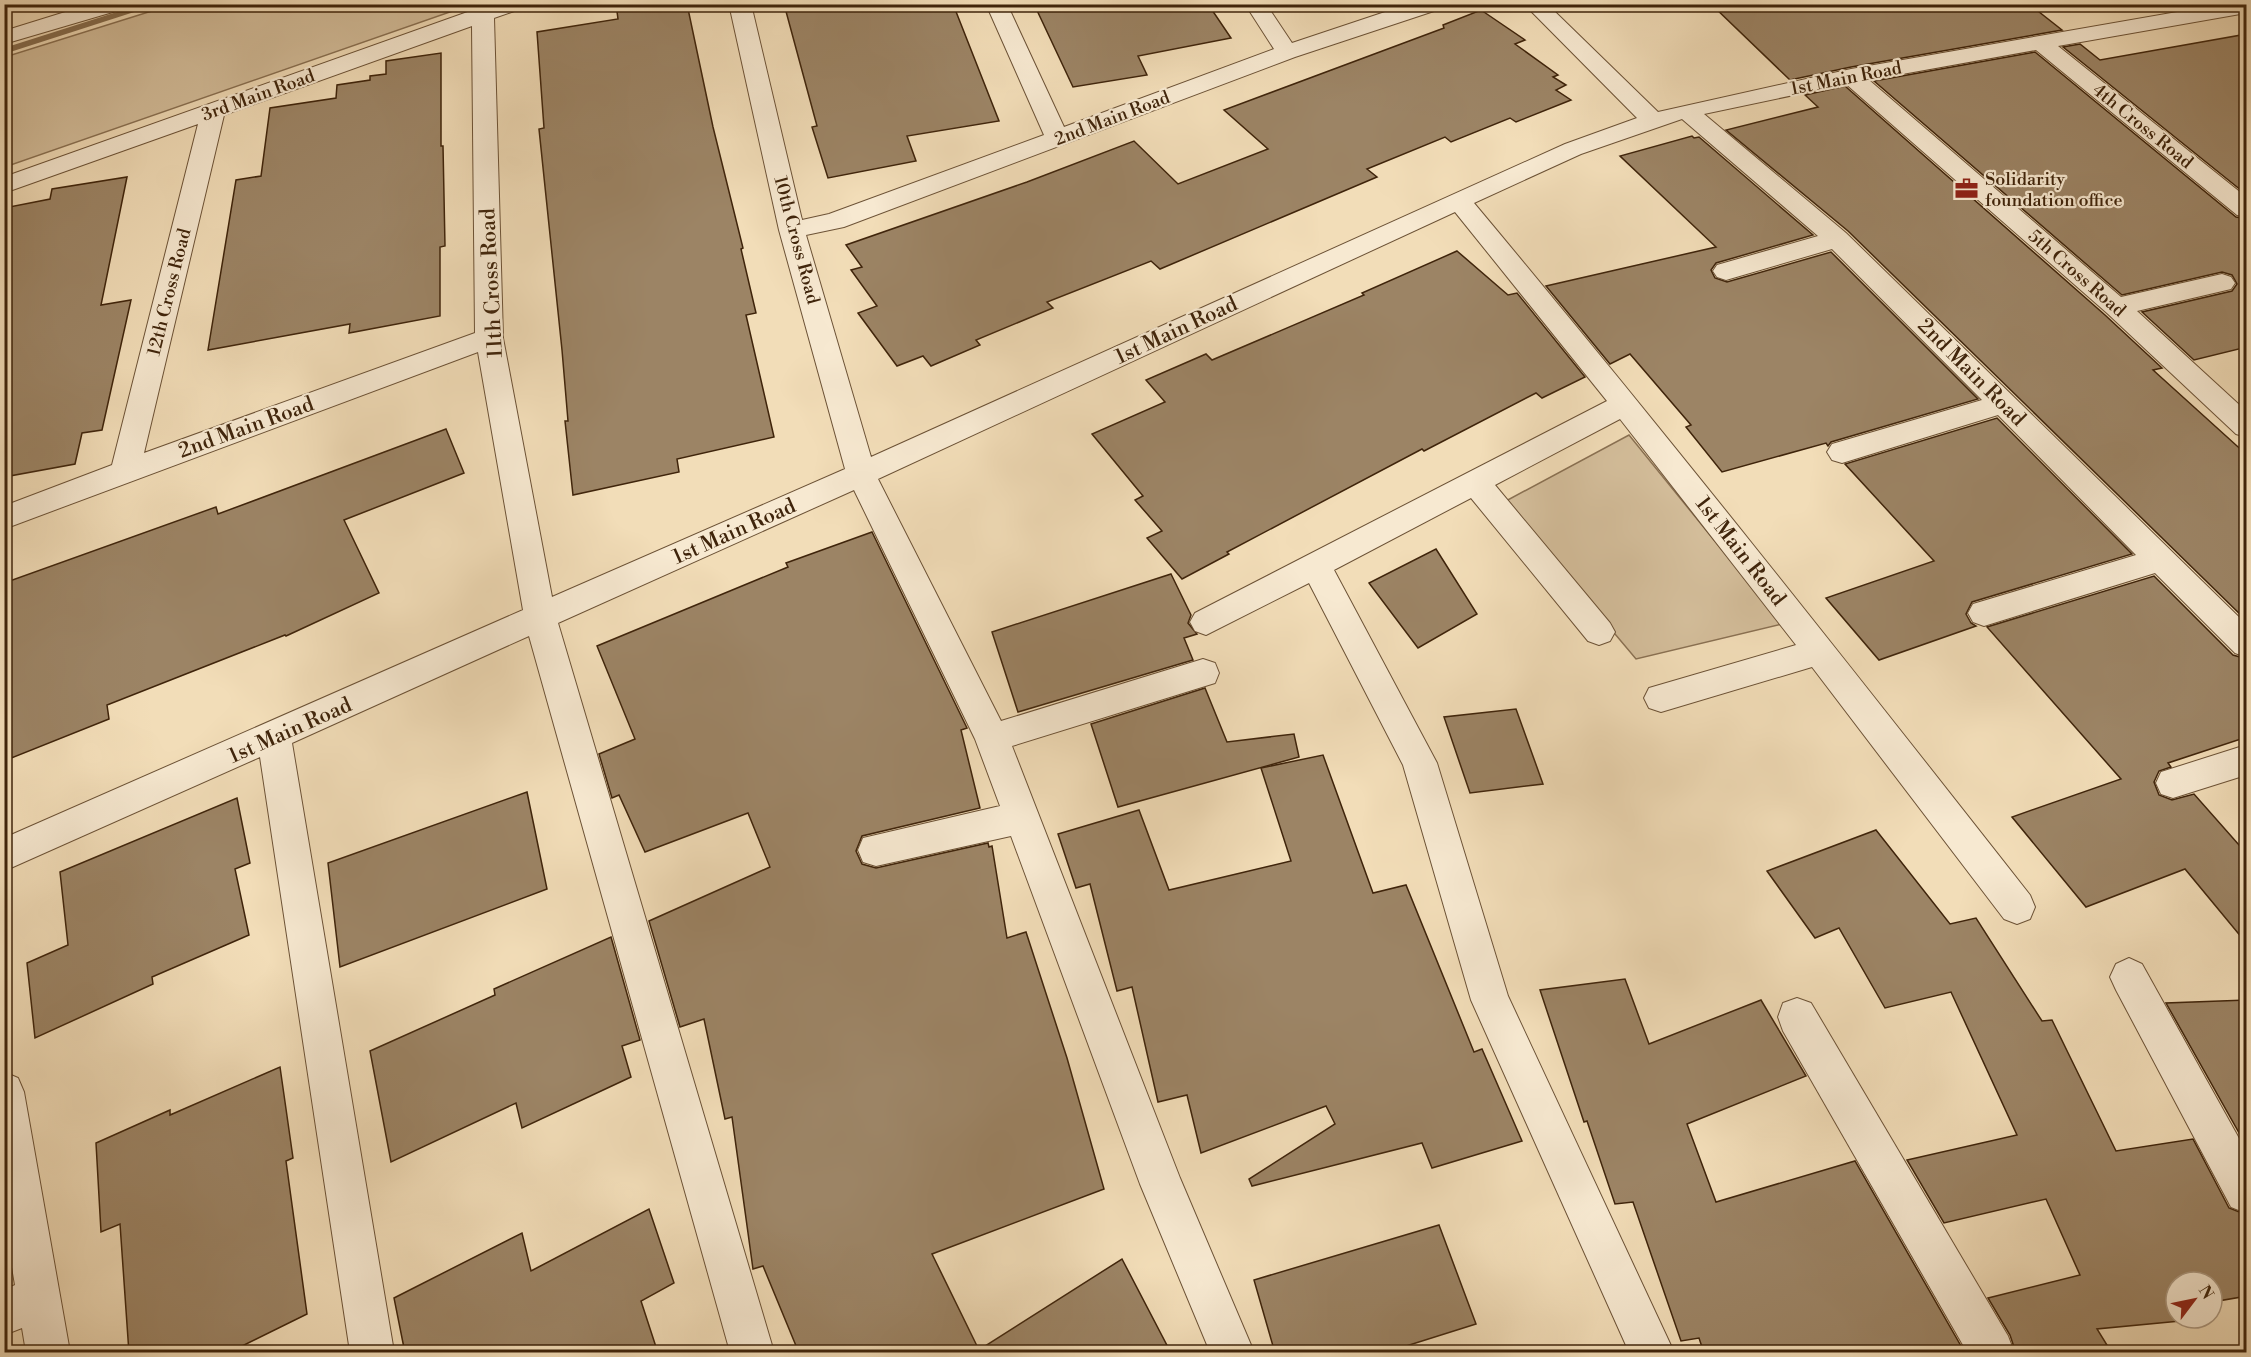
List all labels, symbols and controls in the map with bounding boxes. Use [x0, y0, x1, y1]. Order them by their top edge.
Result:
street label: 1st Main Road [1788, 56, 1905, 101]
street label: 3rd Main Road [198, 64, 319, 127]
street label: 4th Cross Road [2088, 79, 2198, 175]
street label: 2nd Main Road [1051, 86, 1174, 151]
place label: Solidarity foundation office [1985, 168, 2123, 212]
street label: 10th Cross Road [768, 174, 825, 307]
office icon: Solidarity foundation office [1954, 176, 1980, 202]
street label: 11th Cross Road [475, 207, 509, 358]
street label: 12th Cross Road [143, 225, 197, 358]
street label: 5th Cross Road [2023, 225, 2131, 323]
street label: 1st Main Road [1111, 291, 1242, 371]
street label: 2nd Main Road [1912, 313, 2031, 432]
street label: 2nd Main Road [175, 391, 318, 465]
street label: 1st Main Road [1689, 492, 1791, 612]
street label: 1st Main Road [669, 493, 800, 571]
street label: 1st Main Road [225, 692, 356, 770]
north arrow [2164, 1270, 2224, 1330]
text: N [2194, 1282, 2218, 1304]

